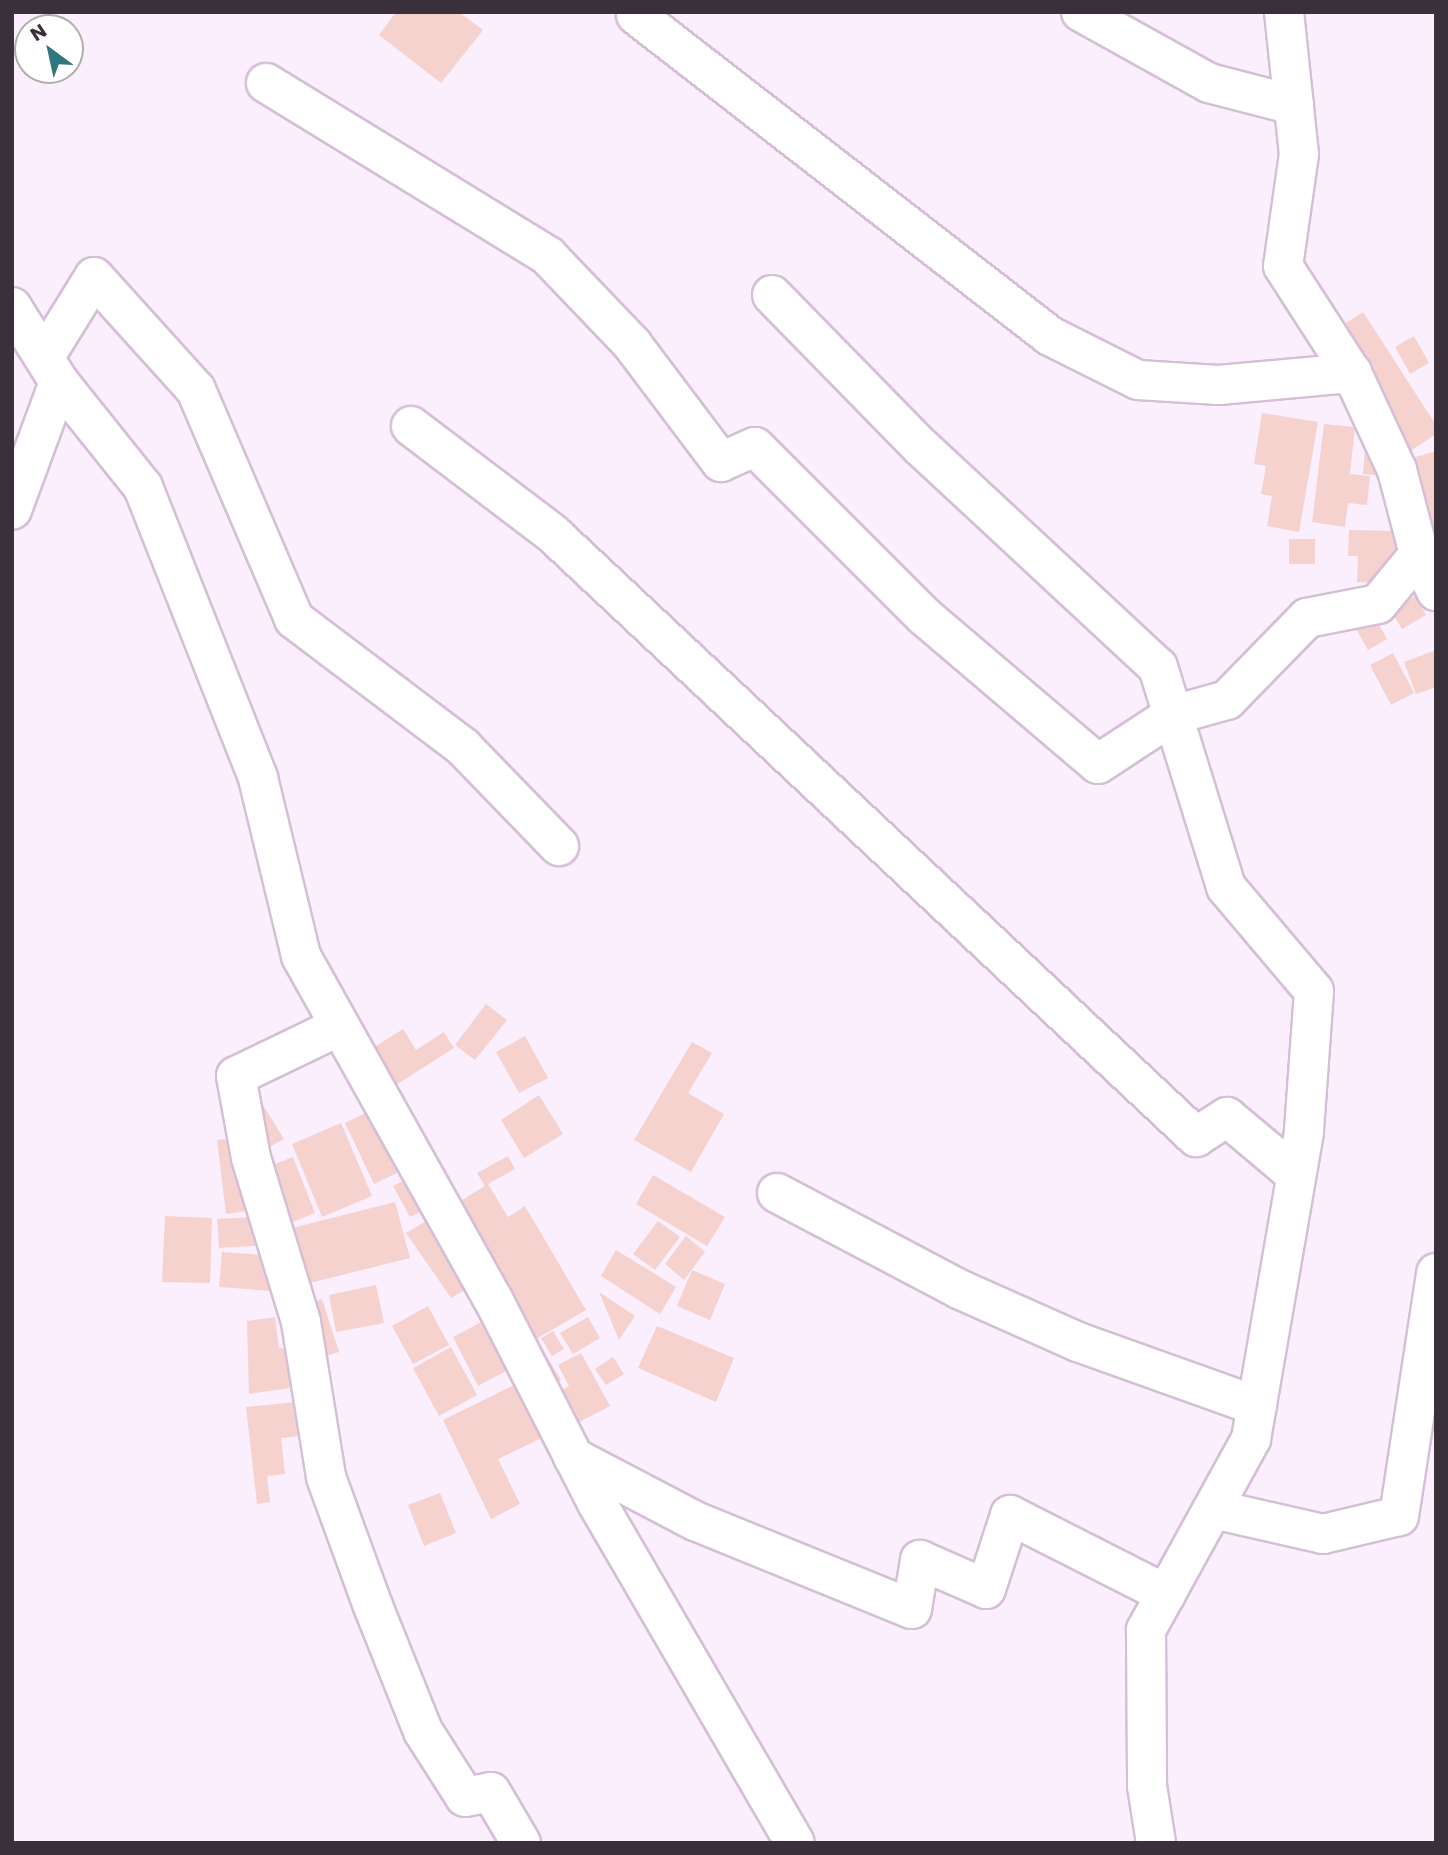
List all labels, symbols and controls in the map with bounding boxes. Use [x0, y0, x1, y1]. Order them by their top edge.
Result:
north arrow [14, 14, 84, 84]
text: N [25, 17, 52, 48]

